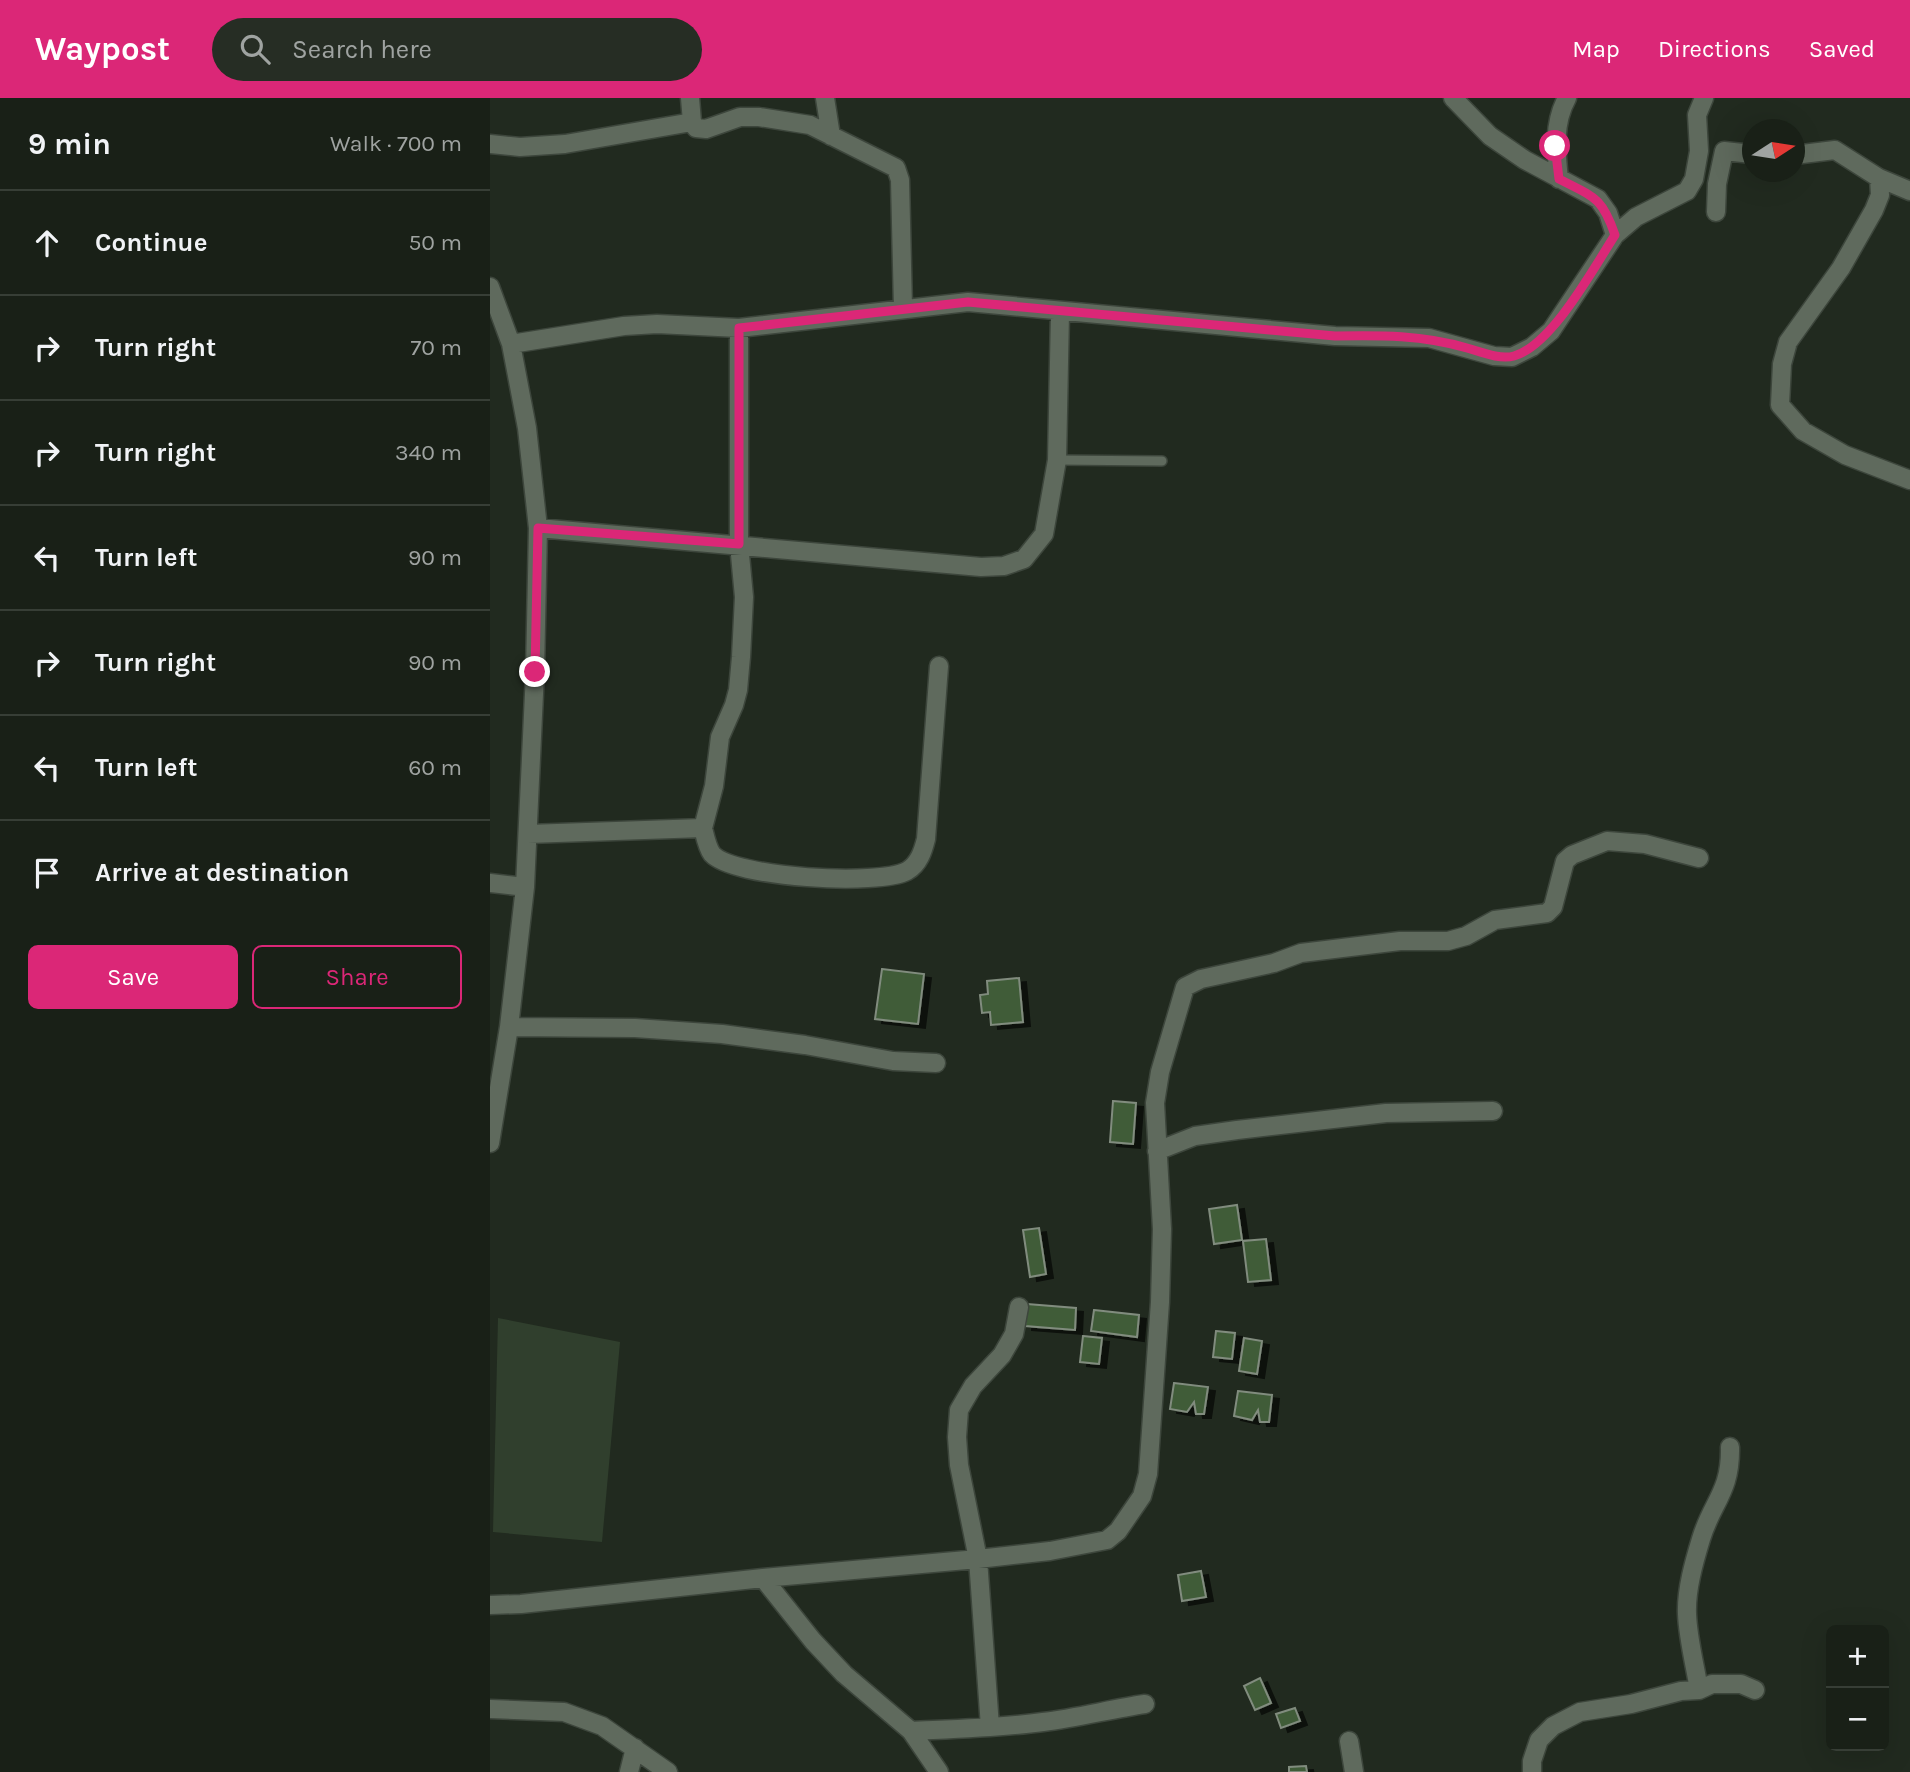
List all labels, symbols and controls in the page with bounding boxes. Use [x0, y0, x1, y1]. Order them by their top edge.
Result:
search box [212, 18, 702, 81]
text: Waypost [35, 30, 170, 68]
icon: search [236, 30, 274, 68]
text: Search here [292, 34, 432, 65]
text: Map [1572, 35, 1620, 63]
text: Directions [1658, 35, 1771, 63]
text: Saved [1809, 35, 1875, 63]
north arrow [1742, 119, 1805, 182]
text: 9 min [28, 126, 111, 162]
text: Walk · 700 m [330, 130, 462, 157]
route start [1539, 130, 1570, 161]
icon: ahead [28, 224, 66, 262]
text: Continue [95, 227, 207, 258]
text: 50 m [408, 229, 462, 256]
icon: right [28, 329, 66, 367]
text: Turn right [95, 332, 216, 363]
text: 70 m [411, 334, 462, 361]
icon: right [28, 434, 66, 472]
text: Turn right [95, 437, 216, 468]
text: 340 m [395, 439, 462, 466]
icon: left [28, 539, 66, 577]
text: Turn left [95, 542, 197, 573]
text: 90 m [408, 544, 462, 571]
icon: right [28, 644, 66, 682]
text: Turn right [95, 647, 216, 678]
text: 90 m [408, 649, 462, 676]
route end [519, 656, 550, 687]
icon: left [28, 749, 66, 787]
text: Turn left [95, 752, 197, 783]
text: 60 m [408, 754, 462, 781]
icon: arrive [28, 854, 66, 892]
text: Arrive at destination [95, 857, 349, 888]
button: Save [28, 945, 238, 1009]
button: Share [252, 945, 462, 1009]
map controls [1826, 1625, 1889, 1751]
button: + [1826, 1625, 1889, 1688]
button: − [1826, 1688, 1889, 1751]

